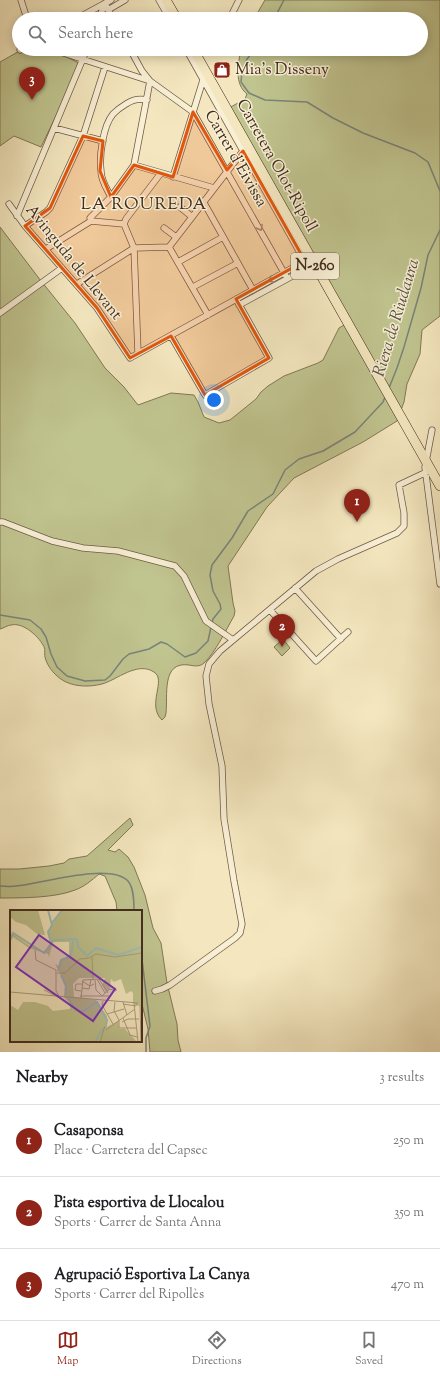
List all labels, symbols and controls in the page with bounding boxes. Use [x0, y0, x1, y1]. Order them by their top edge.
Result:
search box [12, 12, 428, 56]
icon: search [26, 23, 48, 45]
text: Search here [58, 24, 133, 45]
place label: Mia's Disseny [235, 59, 329, 82]
shop icon: Mia's Disseny [212, 60, 232, 80]
pin: 3 [19, 67, 45, 100]
street label: Carretera Olot-Ripoll [230, 95, 322, 237]
street label: Carrer d'Eivissa [198, 106, 272, 212]
district label: LA ROUREDA [81, 193, 207, 217]
street label: Avinguda de Llevant [19, 200, 127, 326]
one-way arrow [255, 224, 262, 232]
road number: N-260 [291, 253, 339, 279]
water label: Riera de Riudaura [368, 256, 426, 380]
one-way arrow [268, 275, 275, 282]
your location [204, 390, 224, 410]
pin: 1 [344, 489, 370, 522]
pin: 2 [269, 614, 295, 647]
inset map [10, 910, 142, 1042]
text: Nearby [16, 1066, 68, 1090]
text: 3 results [379, 1069, 424, 1087]
text: Casaponsa [54, 1121, 124, 1142]
text: 1 [27, 1132, 31, 1150]
text: 250 m [393, 1132, 424, 1150]
text: Place · Carretera del Capsec [54, 1142, 208, 1160]
text: Pista esportiva de Llocalou [54, 1193, 224, 1214]
text: 2 [26, 1204, 32, 1222]
text: 350 m [394, 1204, 424, 1222]
text: Sports · Carrer de Santa Anna [54, 1214, 221, 1232]
text: Agrupació Esportiva La Canya [54, 1265, 250, 1286]
text: 3 [26, 1276, 32, 1294]
text: 470 m [391, 1276, 424, 1294]
text: Sports · Carrer del Ripollès [54, 1286, 204, 1304]
tab: Map [57, 1329, 79, 1369]
tab: Directions [192, 1329, 242, 1369]
tab: Saved [355, 1329, 383, 1369]

